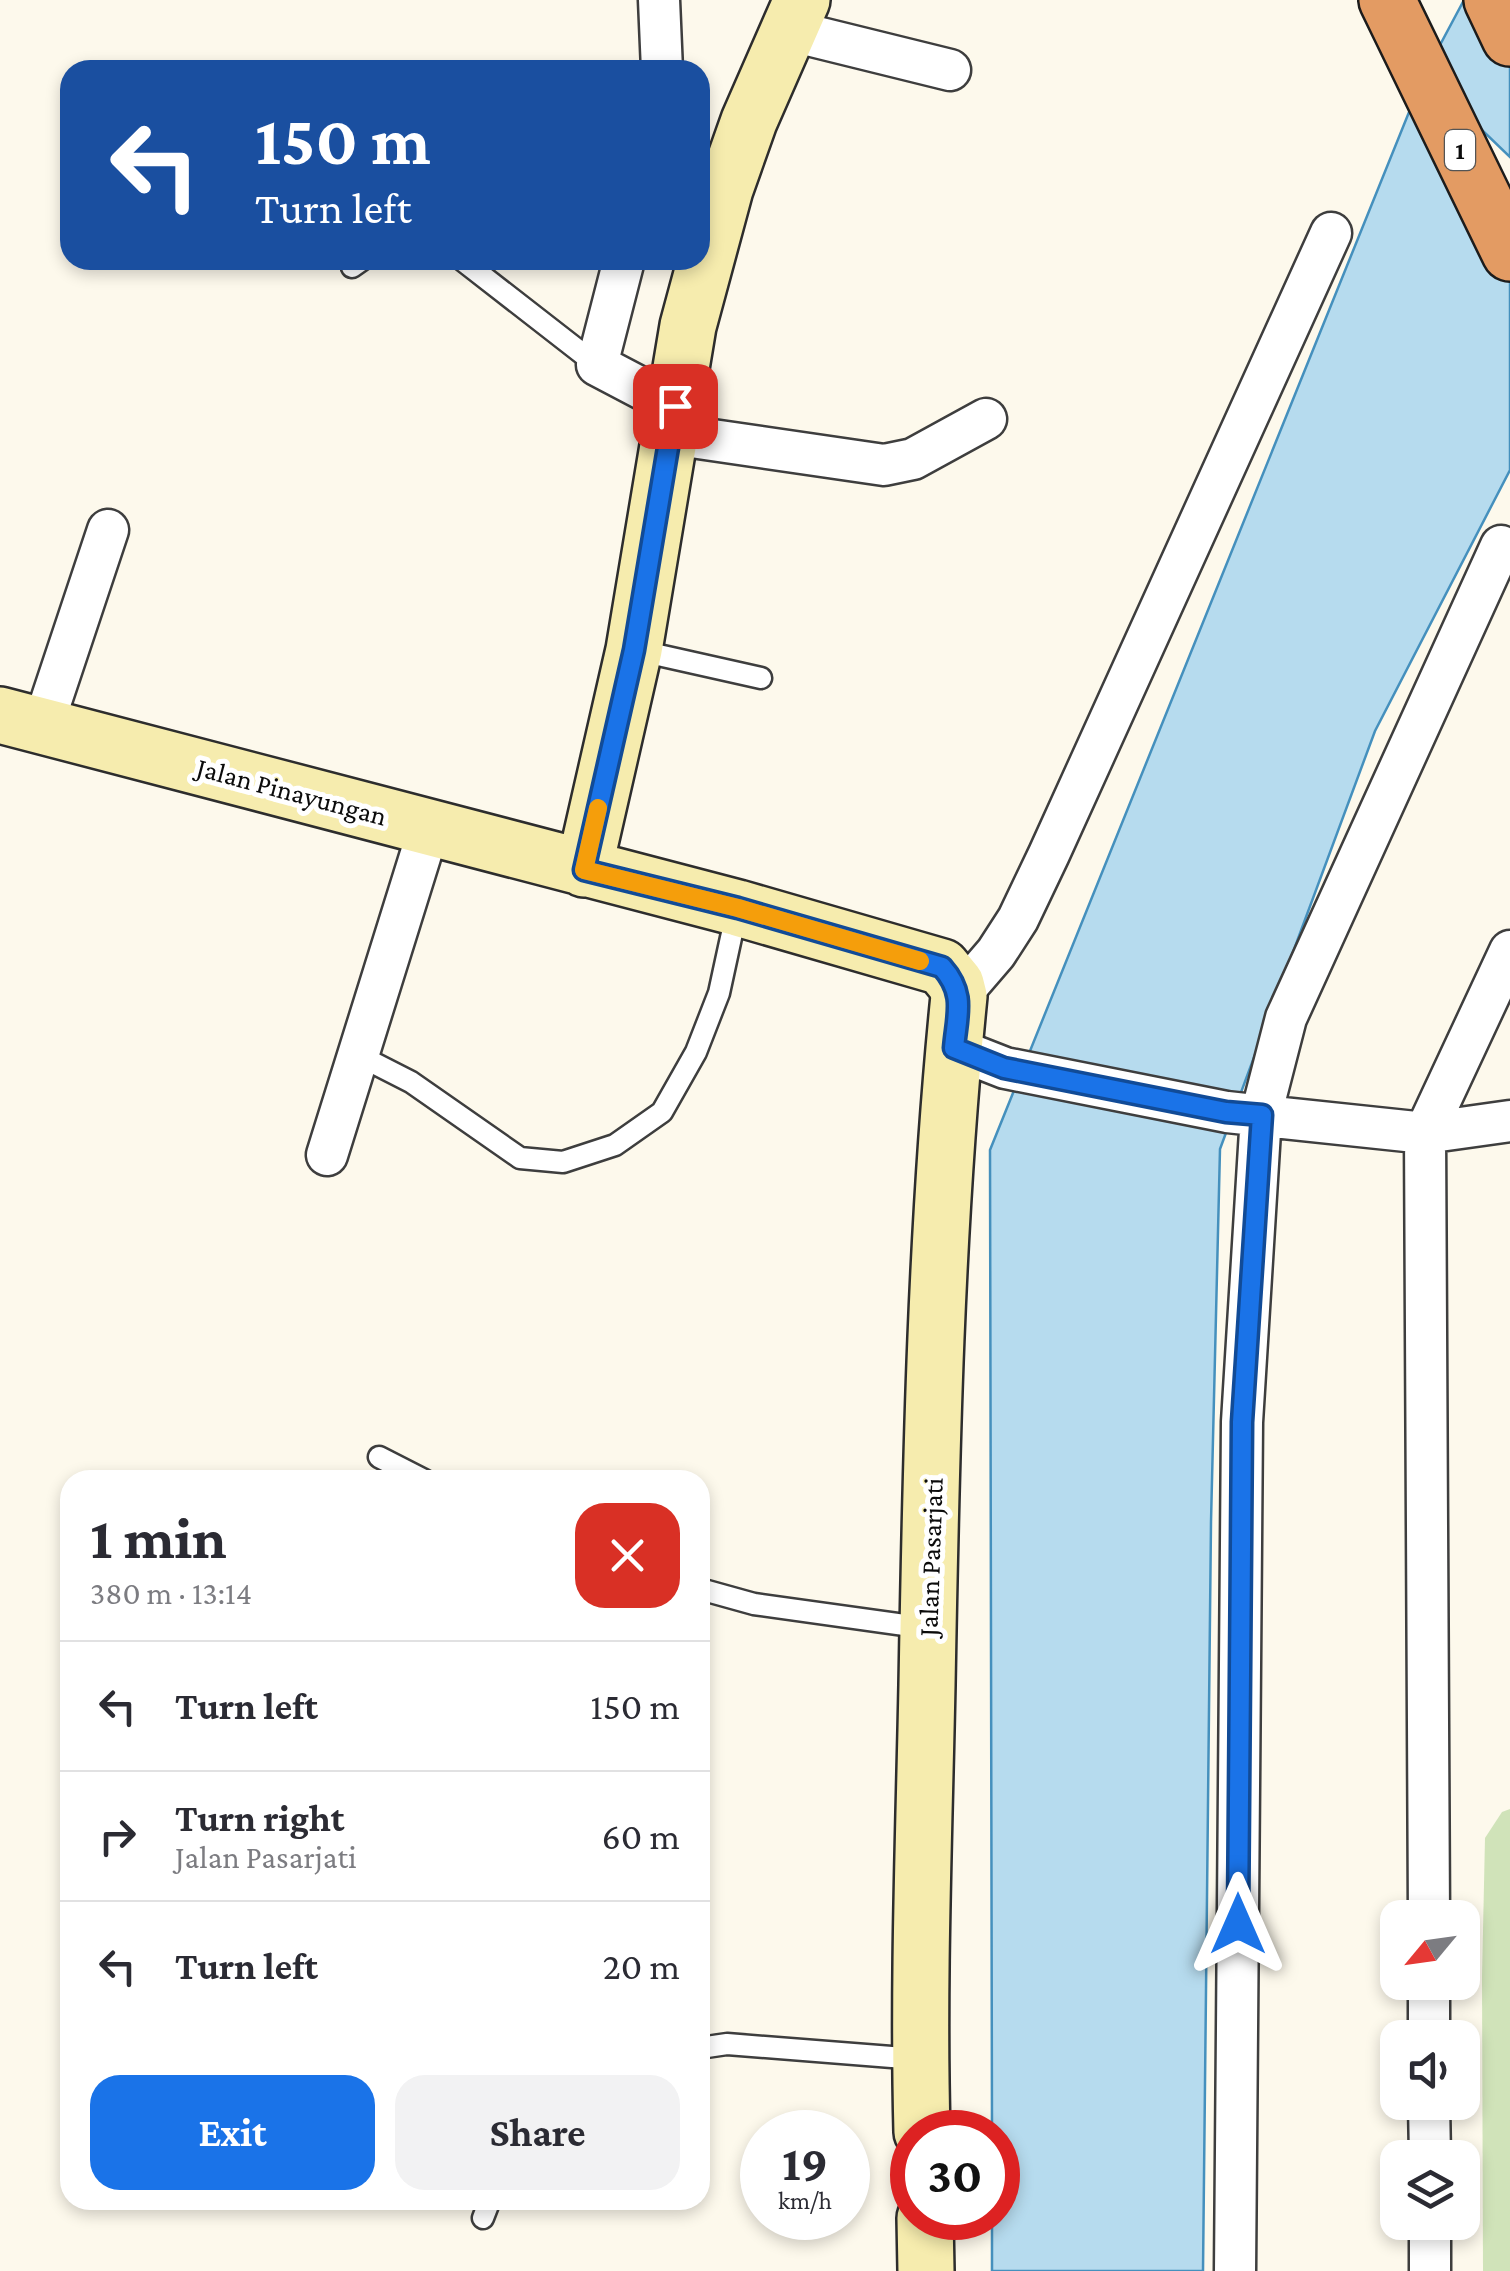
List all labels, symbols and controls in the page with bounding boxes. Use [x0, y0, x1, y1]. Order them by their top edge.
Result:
icon: left [90, 100, 220, 230]
text: 150 m [255, 101, 431, 179]
road number: 1 [1445, 130, 1475, 170]
text: Turn left [255, 183, 412, 233]
pin [633, 364, 718, 449]
icon: arrive [648, 379, 703, 434]
street label: Jalan Pinayungan [191, 750, 390, 832]
street label: Jalan Pasarjati [912, 1477, 949, 1640]
button: close [575, 1503, 680, 1608]
text: 1 min [90, 1504, 227, 1571]
text: 380 m · 13:14 [90, 1575, 252, 1611]
icon: left [90, 1679, 145, 1734]
text: Turn left [175, 1685, 318, 1727]
text: 150 m [590, 1685, 680, 1727]
text: Turn right [175, 1797, 344, 1839]
icon: right [90, 1809, 145, 1864]
text: 60 m [602, 1815, 680, 1857]
text: Jalan Pasarjati [175, 1839, 357, 1875]
position arrow [1186, 1872, 1290, 1976]
north arrow [1380, 1900, 1480, 2000]
map controls [1380, 1900, 1480, 2240]
icon: left [90, 1939, 145, 1994]
text: Turn left [175, 1945, 318, 1987]
text: 20 m [603, 1945, 680, 1987]
button: sound [1380, 2020, 1480, 2120]
button: Exit [90, 2075, 375, 2190]
button: Share [395, 2075, 680, 2190]
speed limit sign: 30 [890, 2110, 1020, 2240]
text: 19 [782, 2135, 828, 2191]
button: layers [1380, 2140, 1480, 2240]
text: km/h [778, 2187, 832, 2214]

